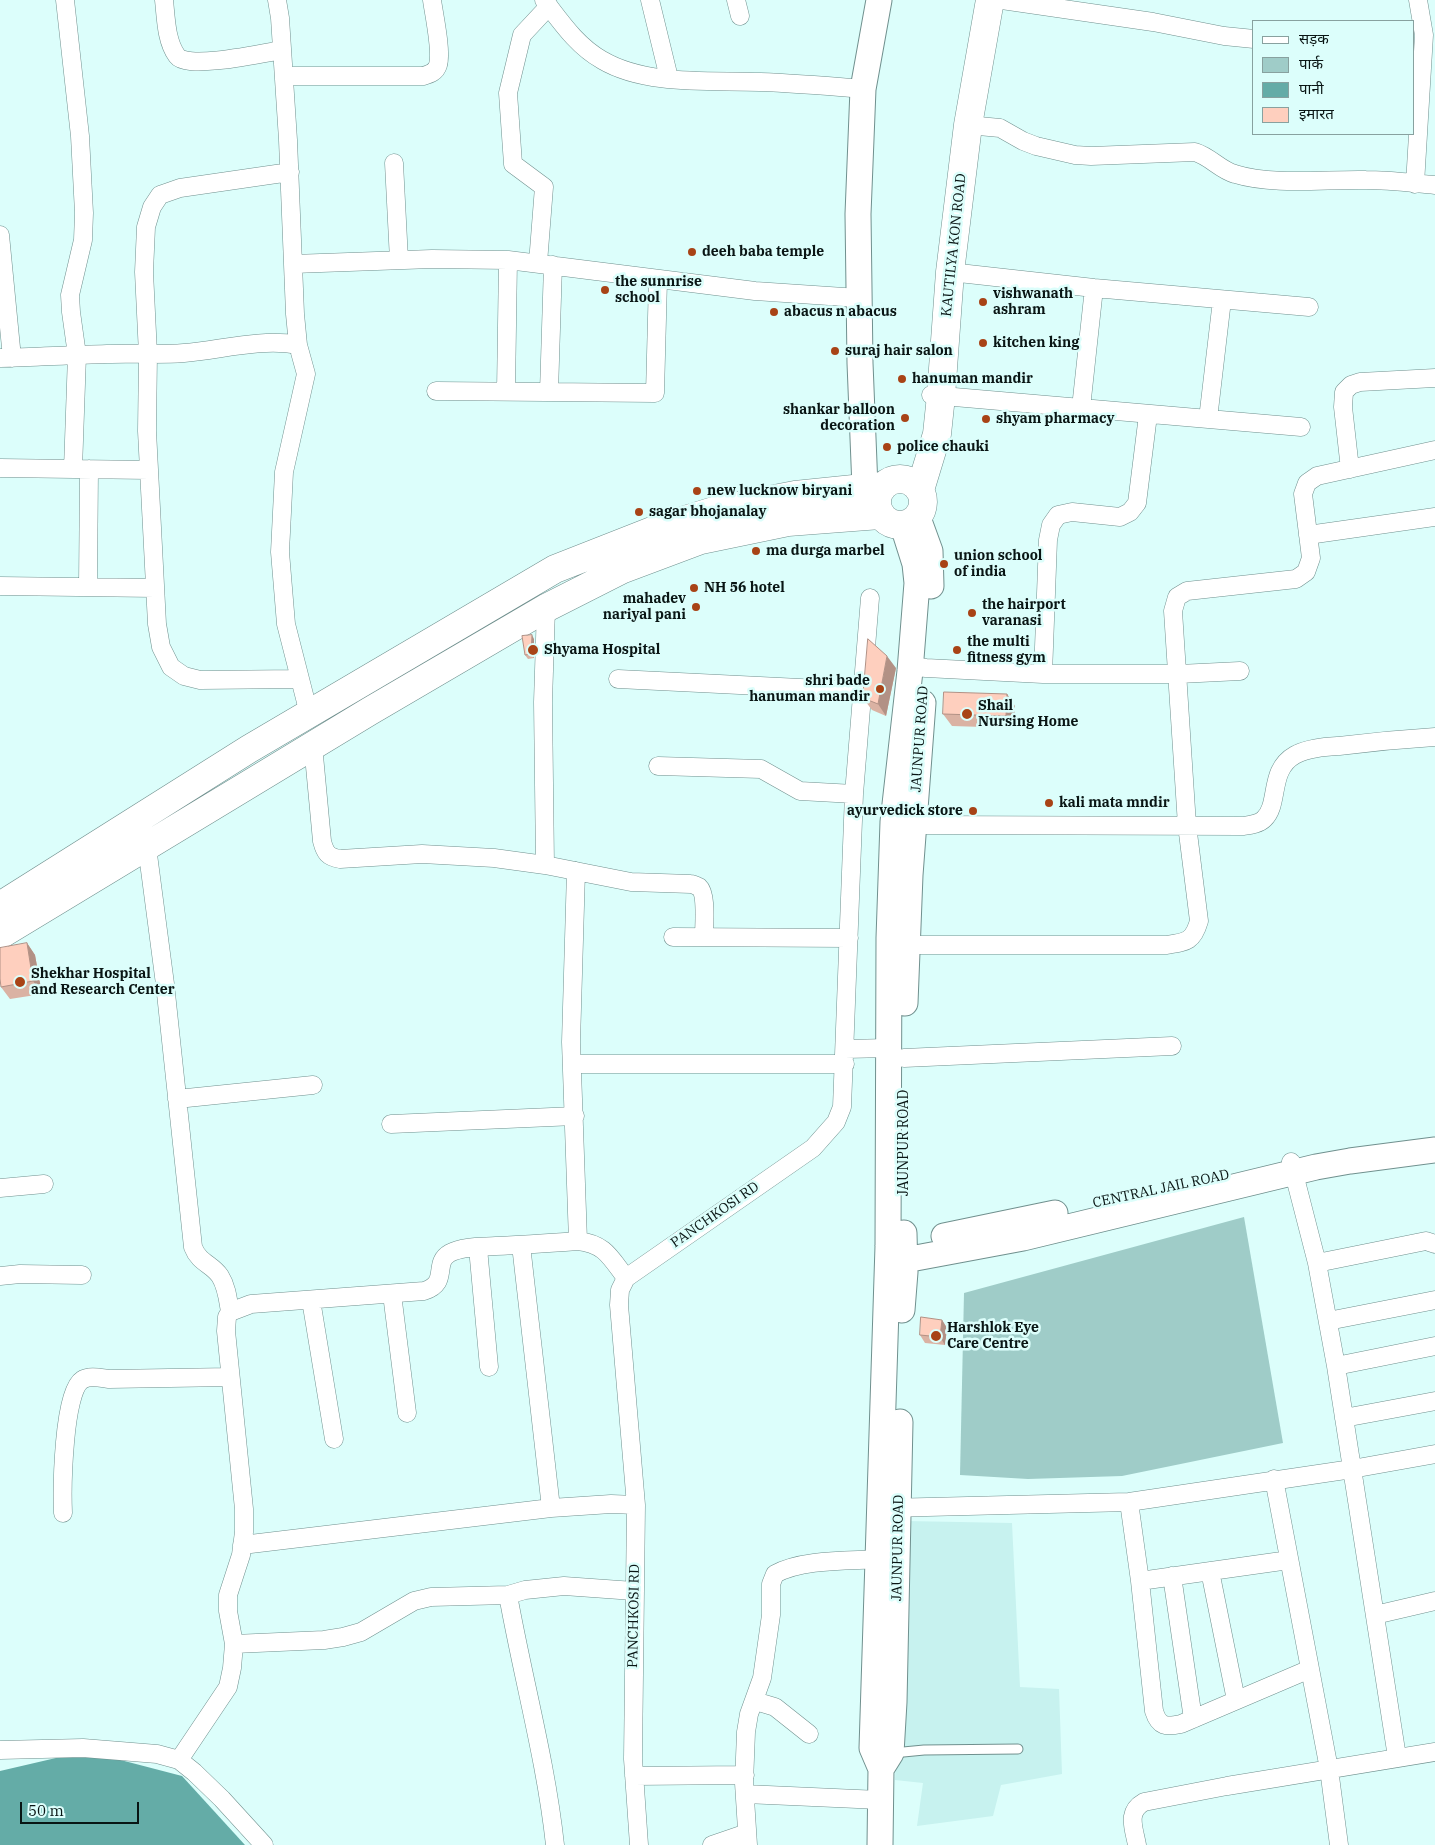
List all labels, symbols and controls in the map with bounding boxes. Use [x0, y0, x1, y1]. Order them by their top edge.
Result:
legend [1252, 20, 1415, 135]
text: सड़क [1299, 29, 1329, 48]
text: पार्क [1299, 54, 1323, 73]
text: पानी [1299, 79, 1324, 98]
text: इमारत [1299, 104, 1334, 123]
street label: KAUTILYA KON ROAD [938, 173, 970, 317]
place label: deeh baba temple [702, 244, 824, 260]
marker: deeh baba temple [686, 246, 698, 258]
place label: the sunnrise school [615, 274, 702, 306]
marker: the sunnrise school [599, 284, 611, 296]
place label: vishwanath ashram [993, 286, 1073, 318]
marker: vishwanath ashram [977, 296, 989, 308]
place label: abacus n abacus [784, 304, 897, 320]
marker: abacus n abacus [768, 306, 780, 318]
place label: kitchen king [993, 335, 1079, 351]
marker: kitchen king [977, 337, 989, 349]
place label: suraj hair salon [845, 343, 953, 359]
marker: suraj hair salon [829, 345, 841, 357]
place label: hanuman mandir [912, 371, 1033, 387]
marker: hanuman mandir [896, 373, 908, 385]
place label: shankar balloon decoration [783, 402, 895, 434]
place label: shyam pharmacy [996, 411, 1115, 427]
marker: shankar balloon decoration [899, 412, 911, 424]
marker: shyam pharmacy [980, 413, 992, 425]
place label: police chauki [897, 439, 989, 455]
marker: police chauki [881, 441, 893, 453]
place label: new lucknow biryani [707, 483, 852, 499]
marker: new lucknow biryani [691, 485, 703, 497]
place label: sagar bhojanalay [649, 504, 766, 520]
marker: sagar bhojanalay [633, 506, 645, 518]
place label: ma durga marbel [766, 543, 885, 559]
marker: ma durga marbel [750, 545, 762, 557]
place label: union school of india [954, 548, 1042, 580]
marker: union school of india [938, 558, 950, 570]
place label: NH 56 hotel [704, 580, 785, 596]
marker: NH 56 hotel [688, 582, 700, 594]
place label: mahadev nariyal pani [603, 591, 686, 624]
place label: the hairport varanasi [982, 597, 1066, 630]
marker: mahadev nariyal pani [690, 601, 702, 613]
marker: the hairport varanasi [966, 607, 978, 619]
place label: the multi fitness gym [967, 634, 1046, 666]
place label: Shyama Hospital [544, 642, 660, 658]
marker: Shyama Hospital [526, 643, 540, 657]
marker: the multi fitness gym [951, 644, 963, 656]
place label: shri bade hanuman mandir [749, 673, 870, 706]
marker: shri bade hanuman mandir [874, 683, 886, 695]
street label: JAUNPUR ROAD [908, 685, 932, 793]
place label: Shail Nursing Home [978, 698, 1078, 730]
marker: Shail Nursing Home [960, 707, 974, 721]
place label: kali mata mndir [1059, 795, 1170, 811]
marker: kali mata mndir [1043, 797, 1055, 809]
place label: ayurvedick store [847, 803, 963, 819]
marker: ayurvedick store [967, 805, 979, 817]
place label: Shekhar Hospital and Research Center [31, 966, 175, 999]
marker: Shekhar Hospital and Research Center [13, 975, 27, 989]
street label: JAUNPUR ROAD [896, 1090, 912, 1196]
street label: CENTRAL JAIL ROAD [1091, 1166, 1231, 1212]
street label: PANCHKOSI RD [668, 1178, 762, 1252]
place label: Harshlok Eye Care Centre [947, 1320, 1039, 1352]
marker: Harshlok Eye Care Centre [929, 1329, 943, 1343]
street label: JAUNPUR ROAD [889, 1495, 907, 1601]
street label: PANCHKOSI RD [625, 1564, 643, 1668]
scale bar [22, 1792, 141, 1824]
text: 50 m [28, 1801, 64, 1820]

